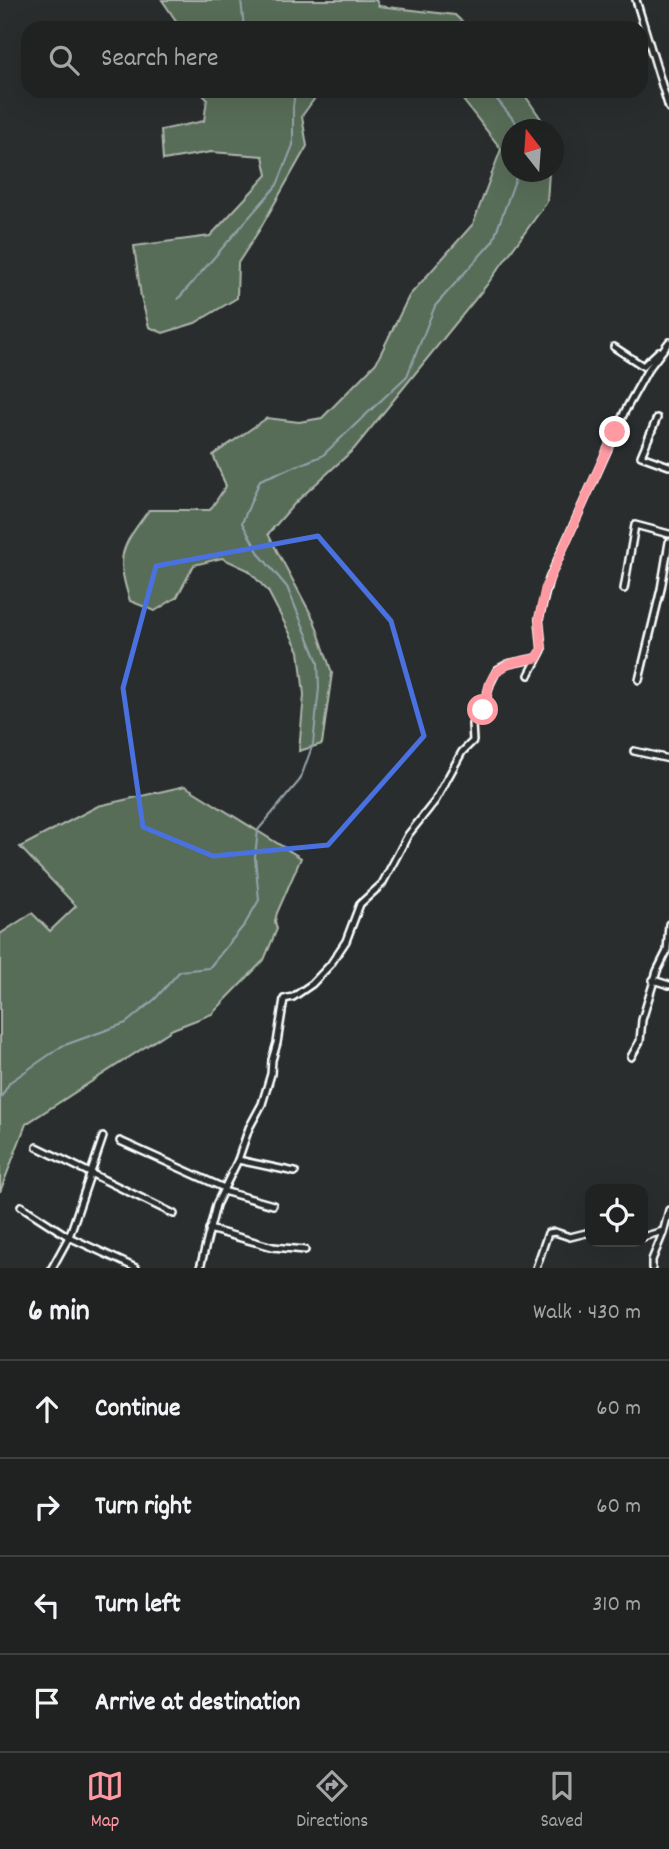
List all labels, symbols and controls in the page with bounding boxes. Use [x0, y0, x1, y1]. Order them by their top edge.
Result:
search box [21, 21, 648, 98]
icon: search [45, 41, 83, 79]
text: Search here [101, 41, 219, 78]
north arrow [501, 119, 564, 182]
route end [599, 416, 630, 447]
route start [467, 694, 498, 725]
map controls [585, 1184, 648, 1247]
button: locate [585, 1184, 648, 1247]
text: 6 min [28, 1292, 90, 1335]
text: Walk · 430 m [533, 1297, 641, 1330]
icon: ahead [28, 1390, 66, 1428]
text: Continue [95, 1391, 180, 1428]
text: 60 m [596, 1393, 641, 1426]
icon: right [28, 1488, 66, 1526]
text: Turn right [95, 1489, 192, 1526]
text: 60 m [596, 1491, 641, 1524]
icon: left [28, 1586, 66, 1624]
text: Turn left [95, 1587, 181, 1624]
text: 310 m [592, 1589, 641, 1622]
icon: arrive [28, 1684, 66, 1722]
text: Arrive at destination [95, 1685, 300, 1722]
tab: Map [86, 1767, 124, 1836]
tab: Directions [296, 1767, 368, 1836]
tab: Saved [540, 1767, 583, 1836]

